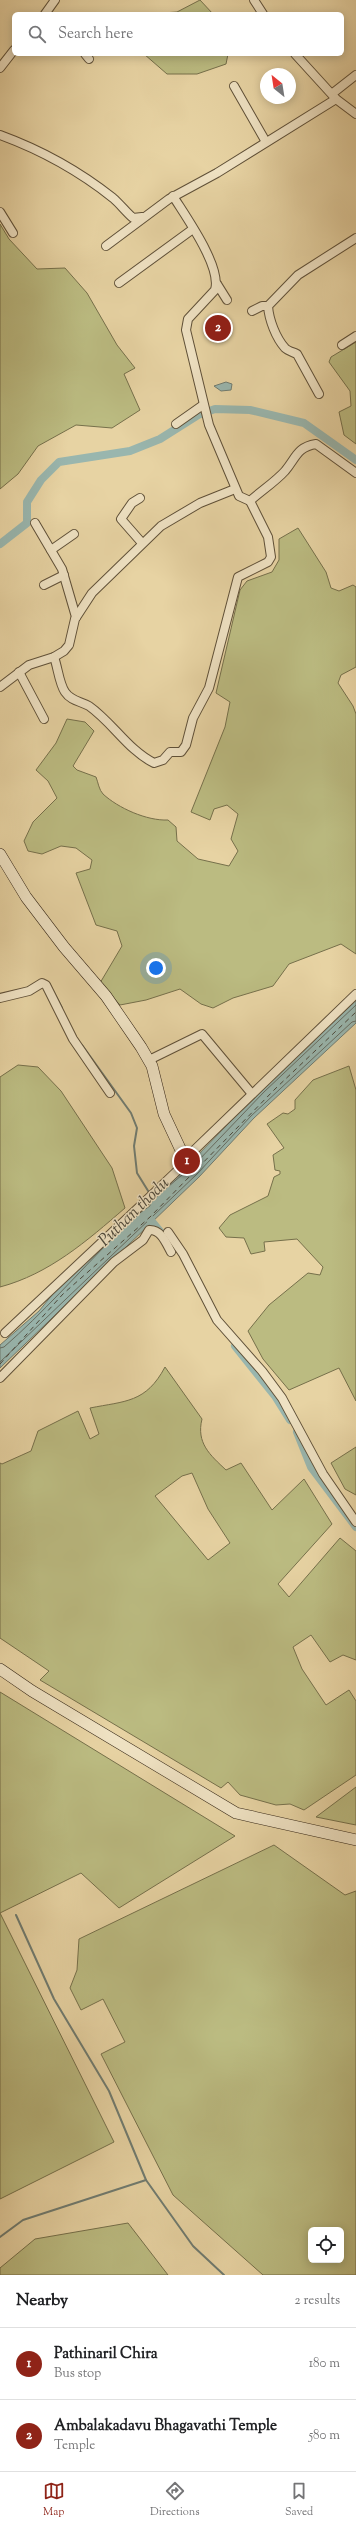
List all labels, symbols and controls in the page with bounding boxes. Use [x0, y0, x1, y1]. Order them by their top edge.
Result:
search box [12, 12, 344, 56]
icon: search [26, 23, 48, 45]
text: Search here [58, 24, 133, 45]
north arrow [260, 68, 296, 104]
pin: 2 [205, 313, 231, 343]
your location [146, 958, 166, 978]
pin: 1 [174, 1146, 200, 1176]
water label: Puthan thodu [94, 1172, 175, 1252]
map controls [308, 2227, 344, 2263]
button: locate [308, 2227, 344, 2263]
text: Nearby [16, 2289, 68, 2313]
text: 2 results [295, 2292, 340, 2310]
text: Pathinaril Chira [54, 2344, 158, 2365]
text: 1 [27, 2355, 31, 2373]
text: 180 m [309, 2355, 340, 2373]
text: Bus stop [54, 2365, 101, 2383]
text: Ambalakadavu Bhagavathi Temple [54, 2416, 277, 2437]
text: 2 [26, 2427, 32, 2445]
text: 580 m [309, 2427, 340, 2445]
text: Temple [54, 2437, 95, 2455]
tab: Map [43, 2480, 65, 2520]
tab: Directions [150, 2480, 200, 2520]
tab: Saved [285, 2480, 313, 2520]

